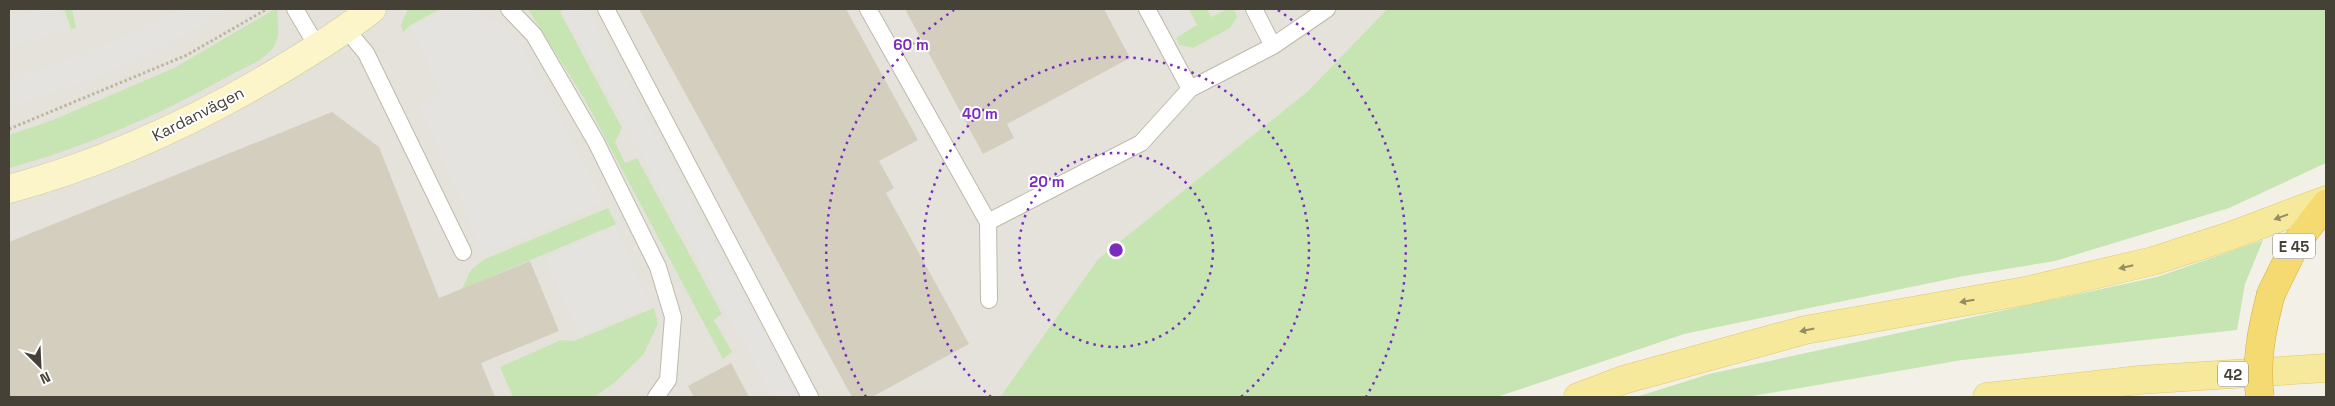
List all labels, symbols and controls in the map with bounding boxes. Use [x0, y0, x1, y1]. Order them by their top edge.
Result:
text: 60 m [893, 35, 929, 54]
street label: Kardanvägen [148, 82, 248, 146]
text: 40 m [962, 104, 998, 123]
text: 20 m [1029, 172, 1065, 191]
one-way arrow [2273, 214, 2288, 221]
road number: E 45 [2273, 234, 2315, 258]
centre of rings [1107, 241, 1125, 259]
one-way arrow [2119, 263, 2134, 271]
one-way arrow [1959, 298, 1975, 306]
one-way arrow [1800, 326, 1815, 334]
north arrow [15, 341, 65, 391]
road number: 42 [2218, 362, 2248, 386]
text: N [37, 368, 53, 388]

